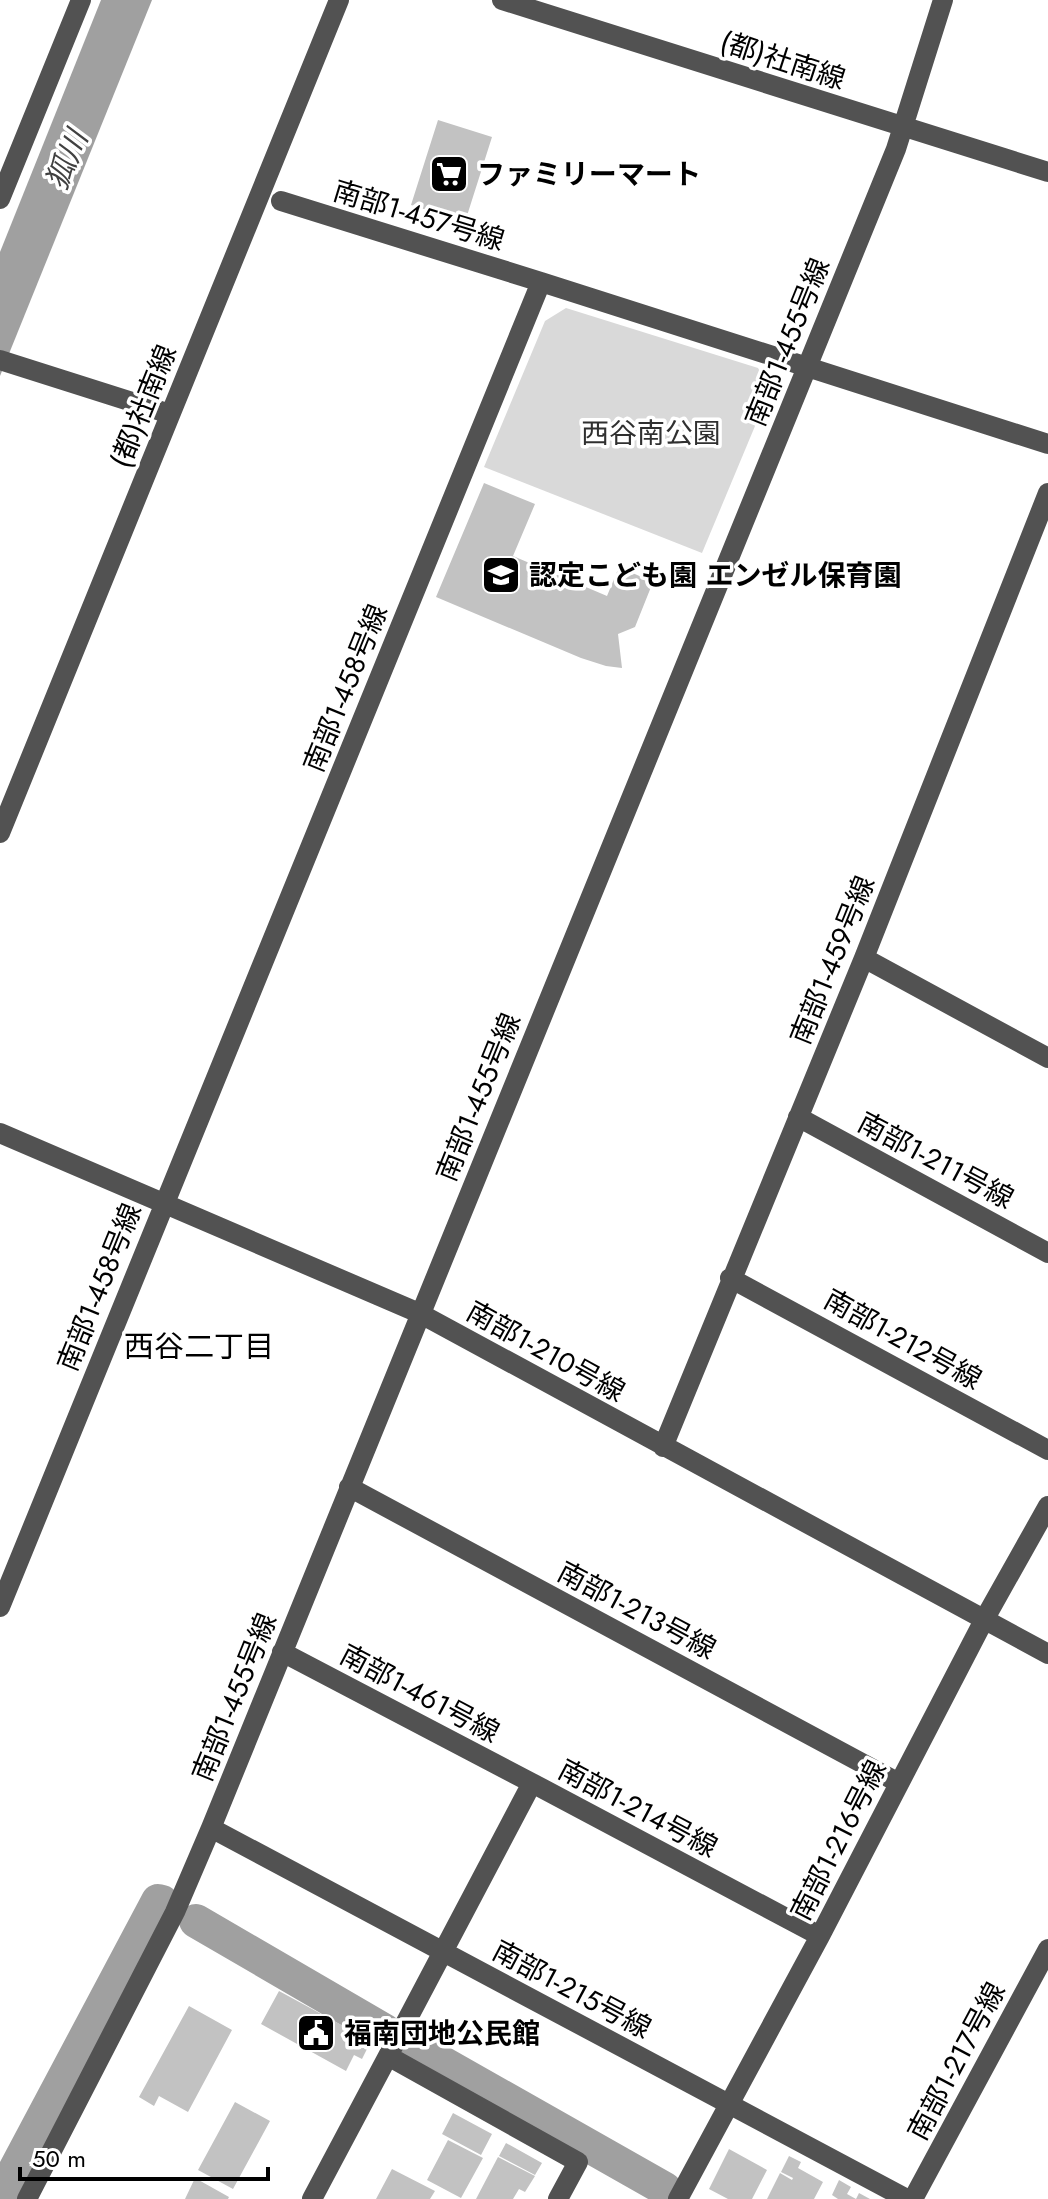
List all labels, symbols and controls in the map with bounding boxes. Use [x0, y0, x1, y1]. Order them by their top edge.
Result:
street label: (都)社南線 [715, 21, 851, 100]
water label: 狐川 [35, 121, 99, 196]
supermarket icon: ファミリーマート [428, 153, 470, 195]
place label: ファミリーマート [477, 154, 701, 195]
street label: 南部1-457号線 [328, 170, 510, 261]
street label: 南部1-455号線 [735, 252, 840, 433]
street label: (都)社南線 [100, 339, 187, 474]
park label: 西谷南公園 [581, 413, 721, 454]
school or university icon: 認定こども園 エンゼル保育園 [480, 554, 522, 596]
place label: 認定こども園 エンゼル保育園 [529, 555, 901, 596]
street label: 南部1-458号線 [293, 598, 398, 778]
street label: 南部1-459号線 [780, 870, 885, 1051]
street label: 南部1-455号線 [426, 1007, 531, 1188]
street label: 南部1-211号線 [850, 1102, 1021, 1219]
street label: 南部1-458号線 [47, 1197, 152, 1377]
street label: 南部1-212号線 [816, 1279, 989, 1400]
street label: 南部1-210号線 [459, 1291, 633, 1412]
district label: 西谷二丁目 [124, 1325, 274, 1368]
street label: 南部1-213号線 [550, 1551, 723, 1669]
street label: 南部1-455号線 [182, 1607, 287, 1788]
street label: 南部1-461号線 [333, 1634, 507, 1753]
street label: 南部1-214号線 [551, 1749, 725, 1868]
street label: 南部1-216号線 [780, 1753, 896, 1928]
street label: 南部1-215号線 [485, 1930, 659, 2049]
street label: 南部1-217号線 [898, 1975, 1015, 2148]
public building icon: 福南団地公民館 [295, 2012, 337, 2054]
place label: 福南団地公民館 [344, 2013, 540, 2054]
scale bar [20, 2131, 268, 2181]
text: 50 m [32, 2141, 86, 2176]

